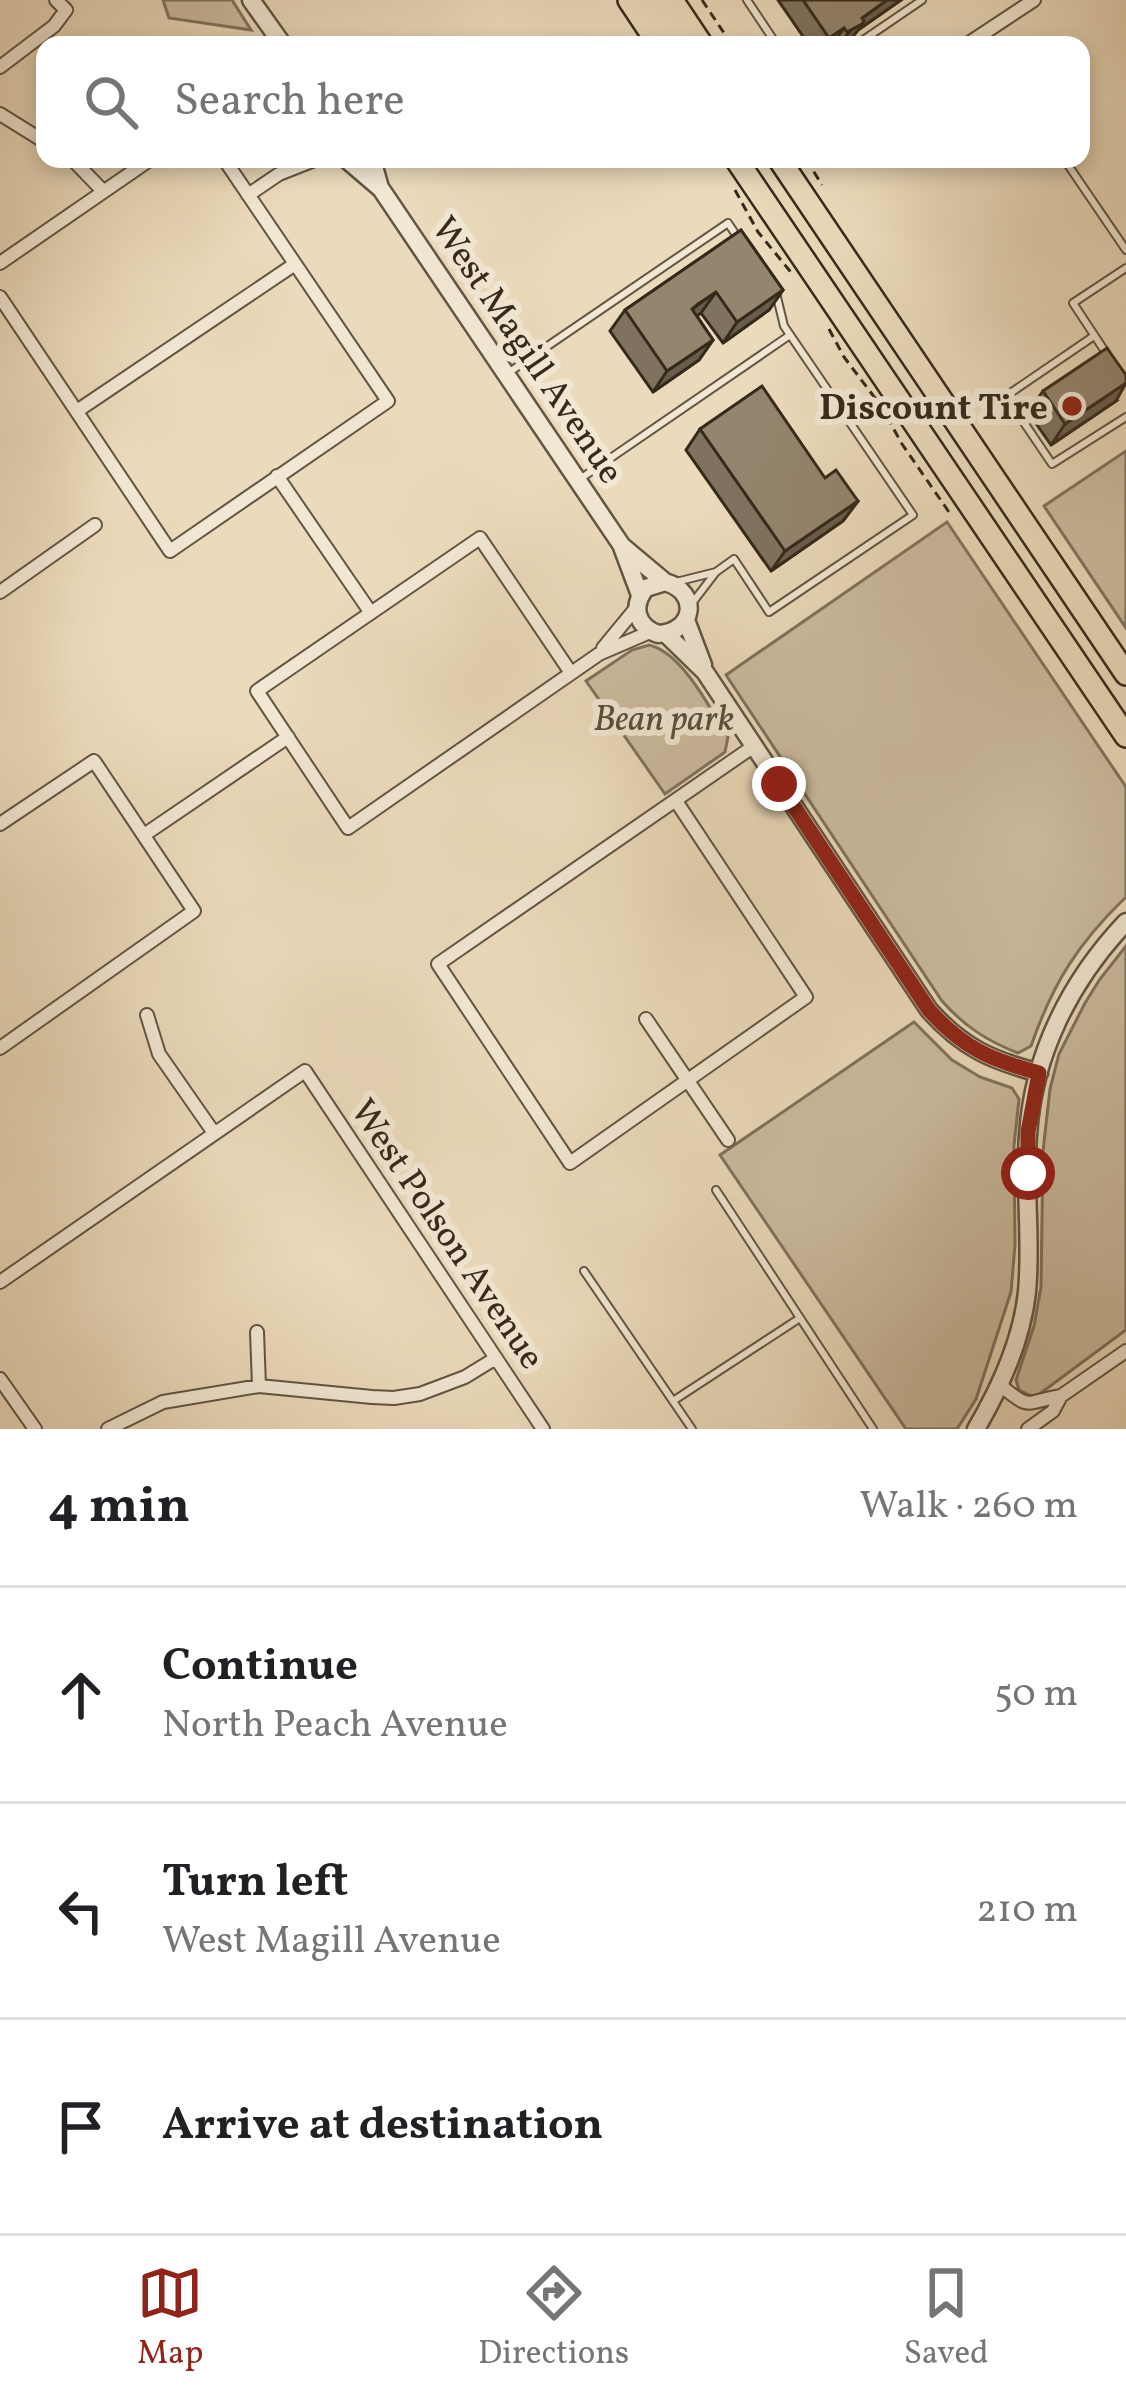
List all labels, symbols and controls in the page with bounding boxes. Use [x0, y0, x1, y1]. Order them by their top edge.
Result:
search box [36, 36, 1090, 168]
icon: search [78, 69, 144, 135]
text: Search here [174, 71, 405, 134]
street label: West Magill Avenue [418, 208, 634, 495]
place label: Discount Tire [819, 385, 1048, 435]
marker: Discount Tire [1059, 393, 1085, 419]
park label: Bean park [594, 696, 734, 746]
route end [752, 757, 806, 811]
street label: West Polson Avenue [337, 1090, 555, 1380]
route start [1001, 1146, 1055, 1200]
text: 4 min [48, 1472, 190, 1543]
text: Walk · 260 m [860, 1480, 1078, 1534]
text: Continue [162, 1636, 358, 1699]
icon: ahead [48, 1662, 114, 1728]
text: 50 m [994, 1668, 1078, 1722]
text: North Peach Avenue [162, 1699, 508, 1753]
text: Turn left [162, 1852, 348, 1915]
icon: left [48, 1878, 114, 1944]
text: 210 m [976, 1884, 1078, 1938]
text: West Magill Avenue [162, 1915, 501, 1969]
icon: arrive [48, 2094, 114, 2160]
text: Arrive at destination [162, 2095, 603, 2158]
tab: Map [137, 2260, 203, 2378]
tab: Directions [478, 2260, 629, 2378]
tab: Saved [904, 2260, 989, 2378]

